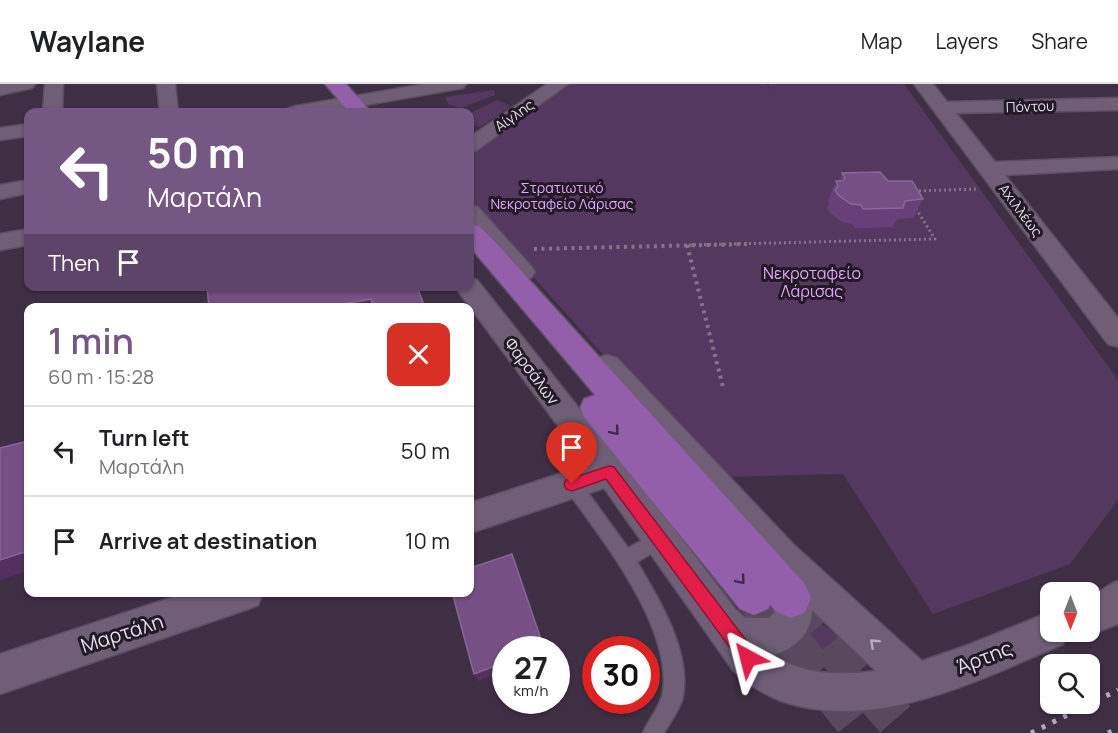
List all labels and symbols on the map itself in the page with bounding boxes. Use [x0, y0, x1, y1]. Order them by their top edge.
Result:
street label: Αίγλης [491, 95, 538, 135]
street label: Πόντου [1006, 96, 1054, 116]
park label: Στρατιωτικό Νεκροταφείο Λάρισας [490, 178, 634, 213]
street label: Αχιλλέως [995, 180, 1047, 240]
park label: Νεκροταφείο Λάρισας [763, 262, 861, 302]
street label: Φαρσάλων [500, 333, 564, 409]
pin [546, 422, 597, 484]
one-way arrow [608, 424, 619, 435]
one-way arrow [734, 573, 745, 584]
north arrow [1040, 582, 1100, 642]
street label: Μαρτάλη [77, 607, 167, 659]
position arrow [716, 626, 780, 690]
street label: Άρτης [952, 634, 1016, 680]
speed limit sign: 30 [582, 636, 660, 714]
one-way arrow [870, 639, 881, 650]

